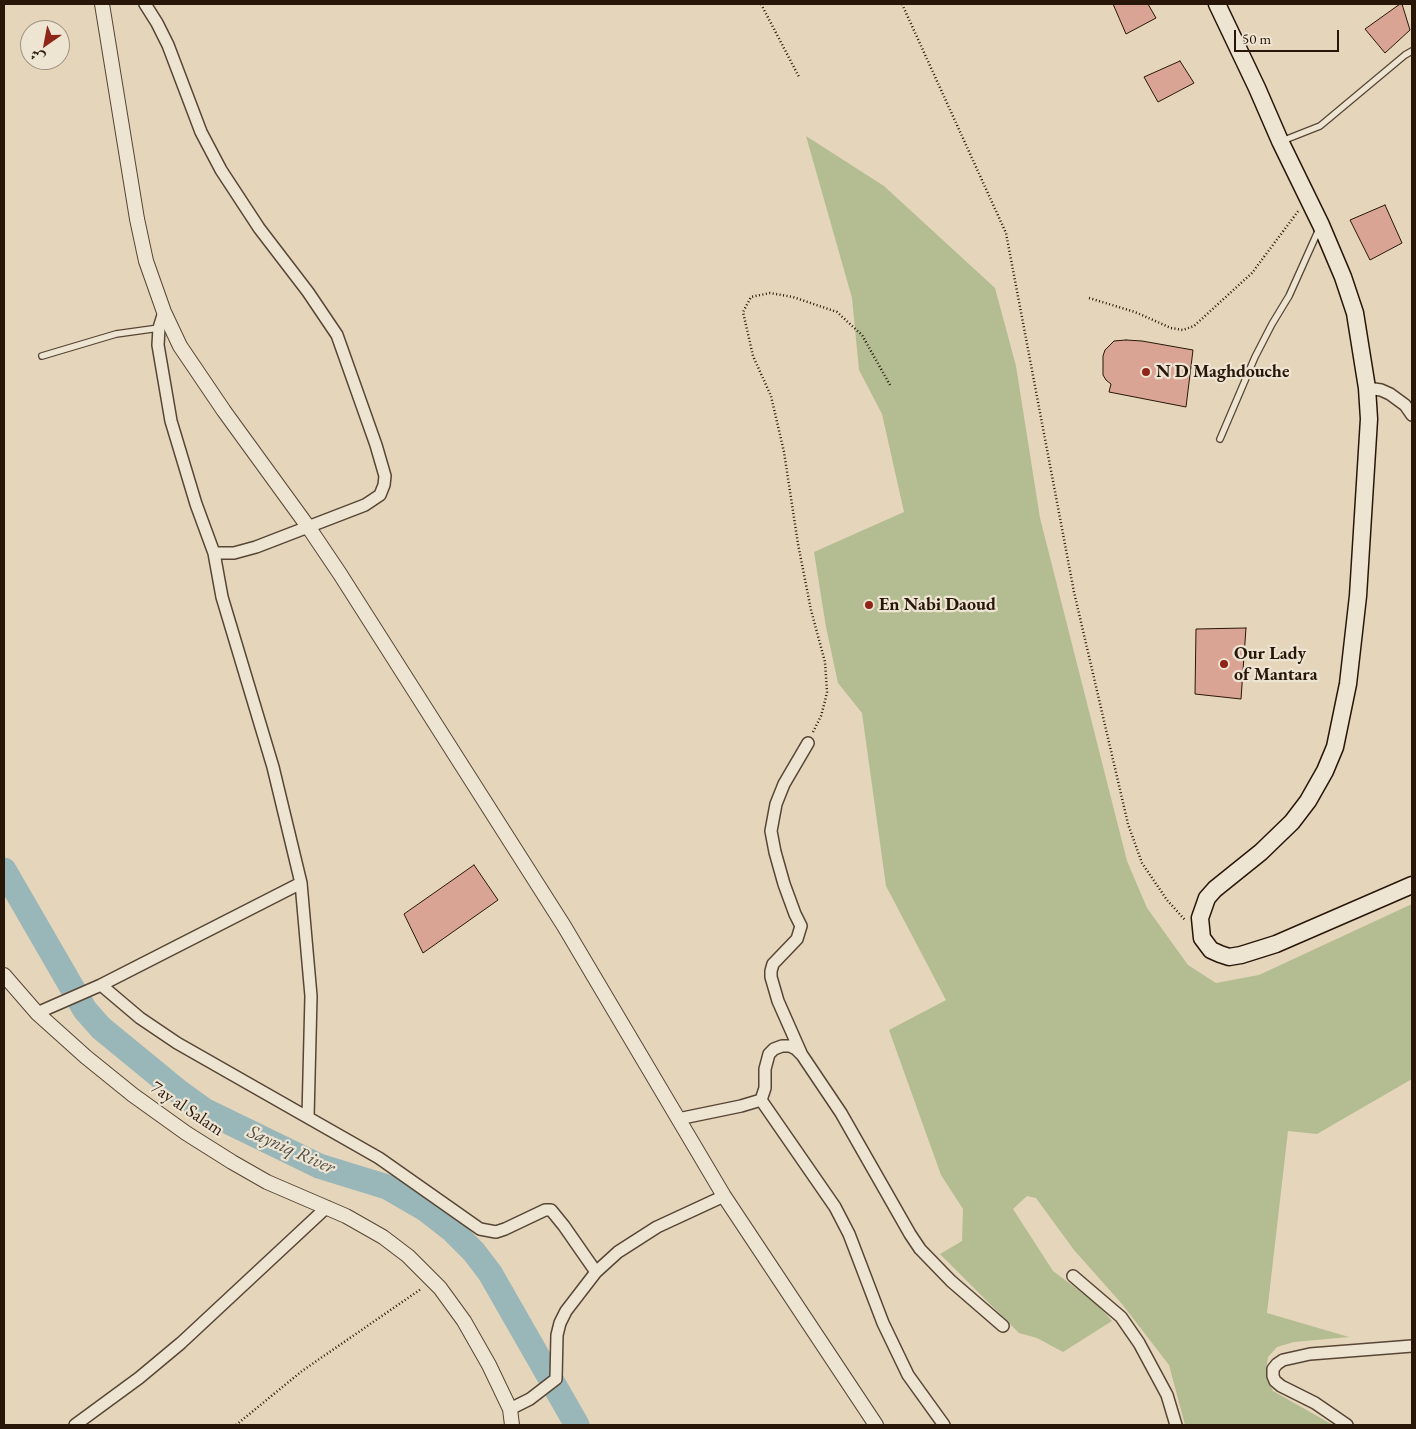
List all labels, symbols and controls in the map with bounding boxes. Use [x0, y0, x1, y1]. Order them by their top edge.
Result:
north arrow [20, 20, 70, 70]
scale bar [1236, 20, 1341, 52]
text: 50 m [1242, 29, 1271, 48]
text: ش [27, 45, 48, 68]
place label: N D Maghdouche [1156, 361, 1289, 383]
marker: N D Maghdouche [1140, 366, 1152, 378]
place label: En Nabi Daoud [879, 594, 996, 616]
marker: En Nabi Daoud [863, 599, 875, 611]
place label: Our Lady of Mantara [1234, 643, 1318, 686]
marker: Our Lady of Mantara [1218, 658, 1230, 670]
street label: 7ay al Salam [146, 1077, 228, 1141]
water label: Sayniq River [244, 1121, 338, 1179]

